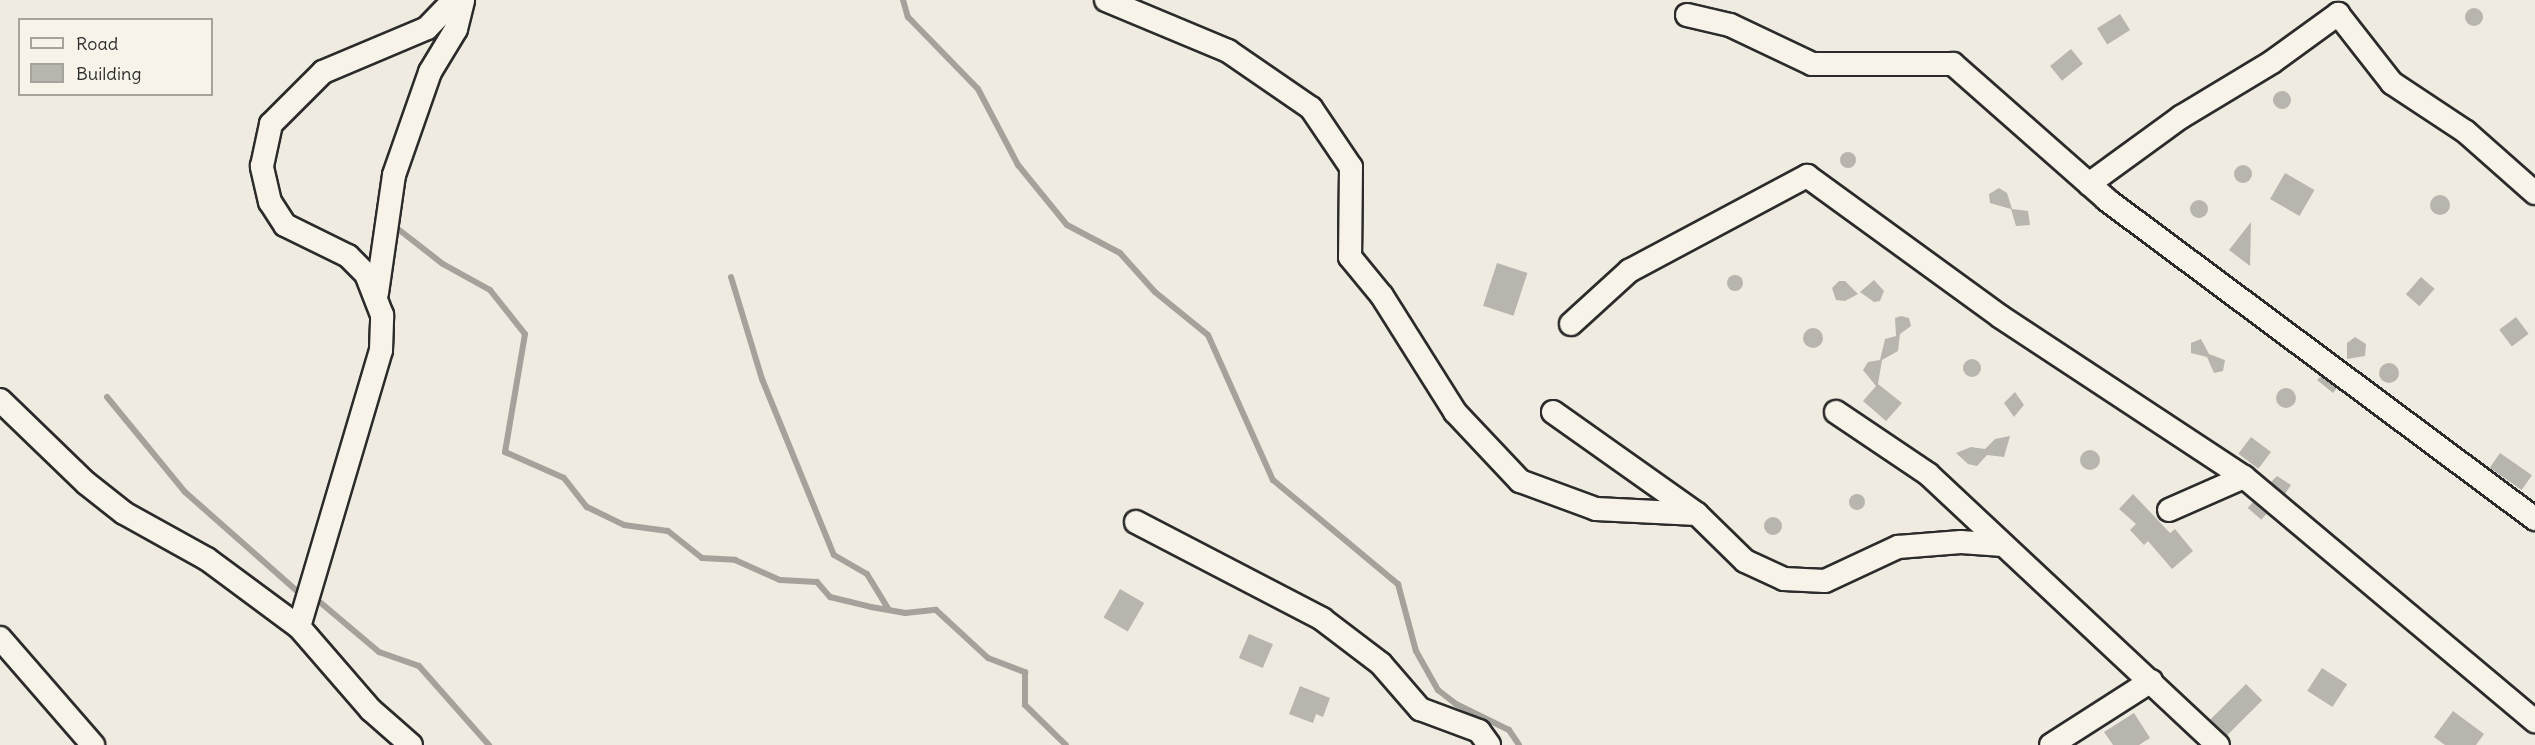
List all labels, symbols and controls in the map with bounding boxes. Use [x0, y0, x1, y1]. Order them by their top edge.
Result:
legend [18, 18, 213, 96]
text: Road [76, 32, 118, 55]
text: Building [76, 62, 141, 85]

